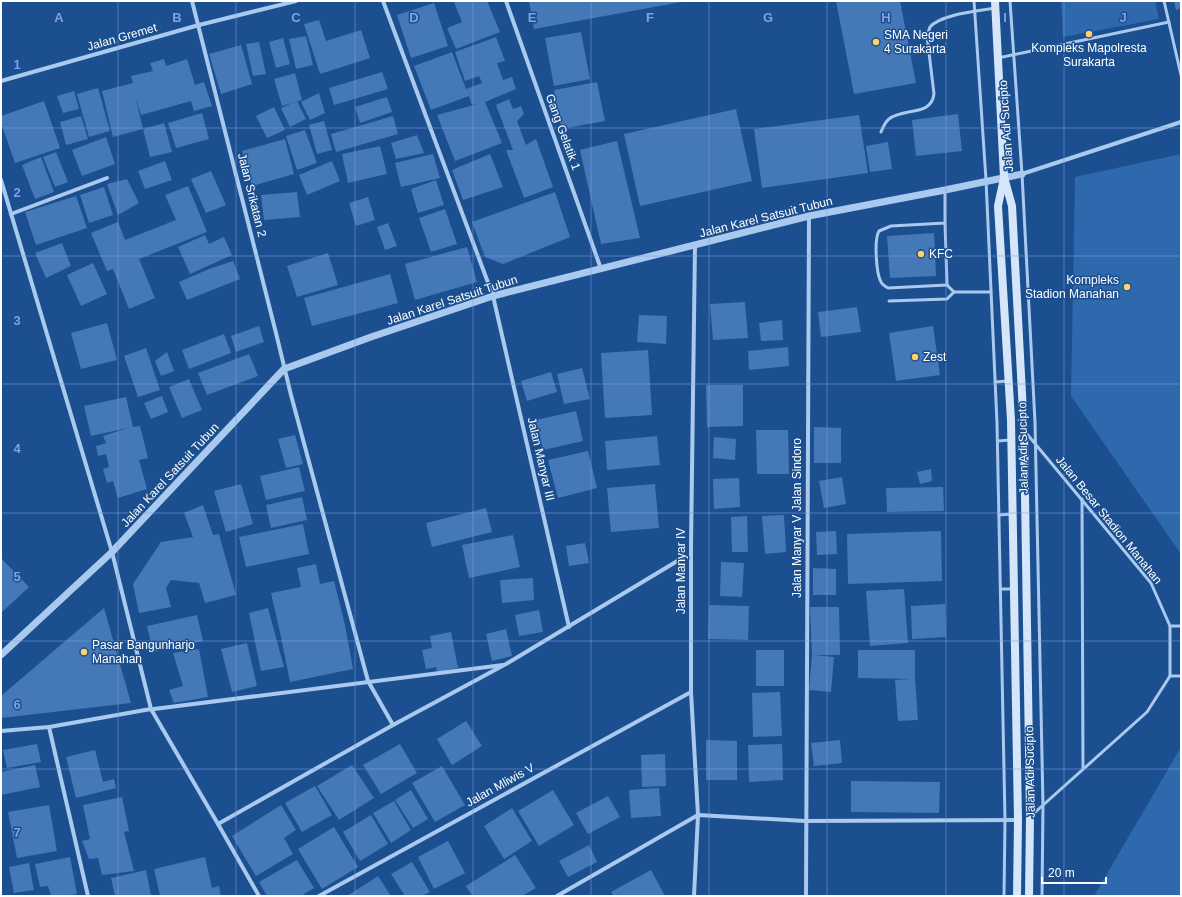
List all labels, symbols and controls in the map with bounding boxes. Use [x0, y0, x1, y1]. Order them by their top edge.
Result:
text: A [54, 10, 64, 25]
text: B [172, 10, 182, 25]
text: C [291, 10, 301, 25]
text: D [409, 10, 419, 25]
text: E [528, 10, 537, 25]
text: F [646, 10, 654, 25]
text: G [763, 10, 773, 25]
text: H [881, 10, 891, 25]
text: I [1003, 10, 1007, 25]
text: J [1119, 10, 1127, 25]
street label: Jalan Gremet [85, 20, 159, 54]
place label: SMA Negeri 4 Surakarta [884, 28, 948, 56]
marker: Kompleks Mapolresta Surakarta [1084, 29, 1094, 39]
marker: SMA Negeri 4 Surakarta [871, 37, 881, 47]
place label: Kompleks Mapolresta Surakarta [1031, 41, 1147, 69]
text: 1 [13, 57, 21, 72]
street label: Jalan Adi Sucipto [996, 79, 1016, 172]
street label: Gang Gelatik 1 [543, 92, 583, 172]
street label: Jalan Srikatan 2 [235, 152, 269, 239]
text: 2 [13, 185, 21, 200]
street label: Jalan Karel Satsuit Tubun [698, 194, 834, 240]
place label: KFC [929, 247, 953, 261]
marker: KFC [916, 249, 926, 259]
street label: Jalan Karel Satsuit Tubun [385, 272, 519, 328]
place label: Kompleks Stadion Manahan [1025, 273, 1119, 301]
marker: Kompleks Stadion Manahan [1122, 282, 1132, 292]
text: 3 [13, 313, 21, 328]
place label: Zest [923, 350, 947, 364]
marker: Zest [910, 352, 920, 362]
street label: Jalan Adi Sucipto [1015, 402, 1031, 494]
street label: Jalan Manyar III [525, 416, 557, 502]
street label: Jalan Karel Satsuit Tubun [118, 420, 222, 530]
street label: Jalan Manyar V Jalan Sindoro [790, 438, 804, 598]
text: 4 [13, 441, 21, 456]
street label: Jalan Besar Stadion Manahan [1053, 453, 1165, 587]
street label: Jalan Manyar IV [674, 528, 688, 614]
text: 5 [13, 569, 21, 584]
place label: Pasar Bangunharjo Manahan [92, 638, 195, 666]
marker: Pasar Bangunharjo Manahan [79, 647, 89, 657]
text: 6 [13, 697, 21, 712]
street label: Jalan Adi Sucipto [1022, 726, 1038, 818]
street label: Jalan Mliwis V [463, 760, 537, 810]
text: 7 [13, 825, 21, 840]
scale bar [1042, 859, 1106, 885]
text: 20 m [1048, 866, 1075, 880]

